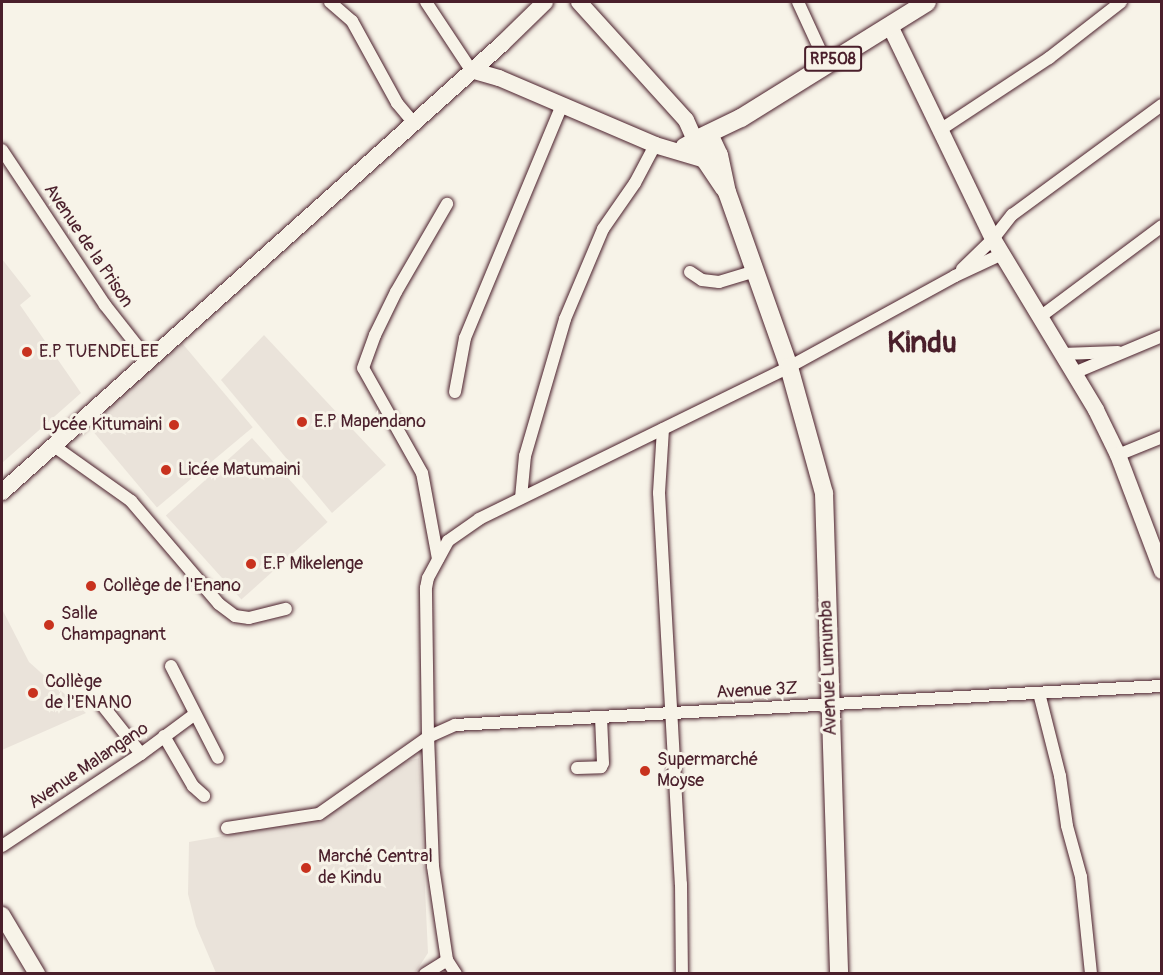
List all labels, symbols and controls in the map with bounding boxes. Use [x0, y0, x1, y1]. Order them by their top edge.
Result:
road number: RP508 [803, 46, 863, 72]
street label: Avenue de la Prison [39, 180, 137, 312]
district label: Kindu [887, 325, 957, 361]
place label: E.P TUENDELEE [39, 341, 159, 363]
marker: E.P TUENDELEE [20, 345, 34, 359]
place label: E.P Mapendano [314, 411, 426, 433]
place label: Lycée Kitumaini [42, 414, 162, 436]
marker: E.P Mapendano [295, 415, 309, 429]
marker: Lycée Kitumaini [167, 418, 181, 432]
place label: Licée Matumaini [178, 459, 300, 481]
marker: Licée Matumaini [159, 463, 173, 477]
place label: E.P Mikelenge [263, 553, 363, 575]
marker: E.P Mikelenge [244, 557, 258, 571]
place label: Collège de l'Enano [103, 575, 241, 597]
marker: Collège de l'Enano [84, 579, 98, 593]
street label: Avenue Lumumba [816, 600, 842, 736]
place label: Salle Champagnant [61, 604, 166, 646]
marker: Salle Champagnant [42, 618, 56, 632]
place label: Collège de l'ENANO [45, 672, 132, 714]
street label: Avenue 3Z [716, 678, 798, 704]
marker: Collège de l'ENANO [26, 686, 40, 700]
street label: Avenue Malangano [25, 718, 153, 814]
place label: Supermarché Moyse [657, 750, 758, 792]
marker: Supermarché Moyse [638, 764, 652, 778]
place label: Marché Central de Kindu [318, 847, 433, 890]
marker: Marché Central de Kindu [299, 861, 313, 875]

